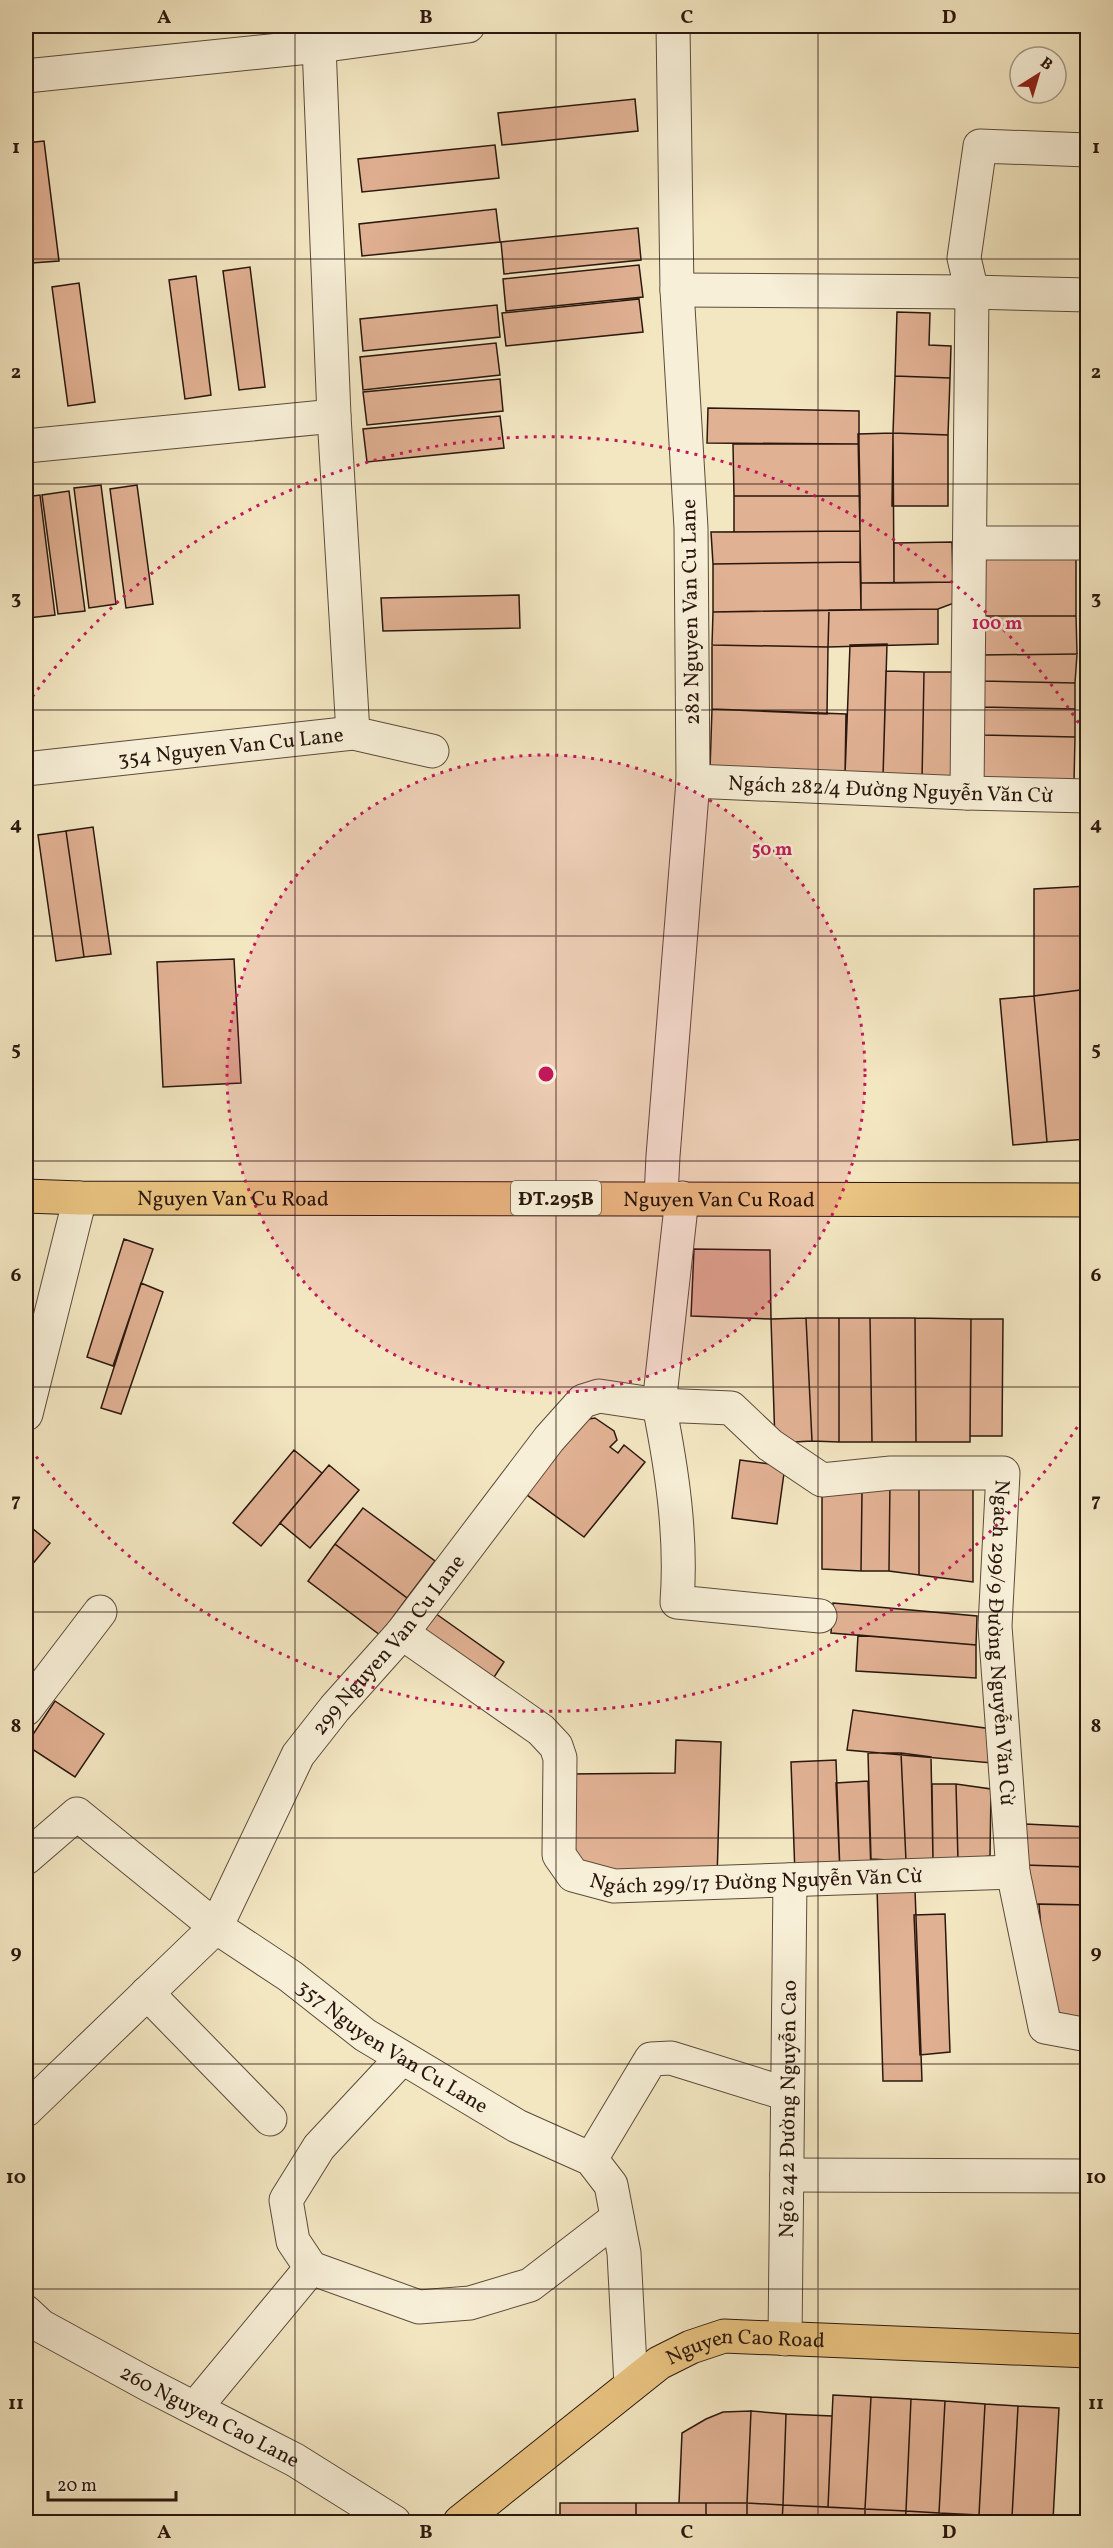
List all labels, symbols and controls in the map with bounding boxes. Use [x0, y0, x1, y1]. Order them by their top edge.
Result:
text: A [157, 4, 171, 32]
text: B [419, 4, 433, 32]
text: C [681, 4, 694, 32]
text: D [942, 4, 956, 32]
north arrow [1008, 45, 1068, 105]
text: B [1035, 53, 1057, 77]
text: 1 [12, 134, 20, 162]
text: 1 [1092, 134, 1100, 162]
text: 2 [11, 359, 21, 387]
text: 2 [1091, 359, 1101, 387]
street label: 282 Nguyen Van Cu Lane [675, 499, 708, 725]
text: 3 [11, 585, 21, 613]
text: 3 [1091, 585, 1101, 613]
text: 100 m [972, 612, 1022, 637]
street label: 354 Nguyen Van Cu Lane [117, 721, 345, 775]
street label: Ngách 282/4 Đường Nguyễn Văn Cừ [727, 770, 1054, 811]
text: 4 [10, 811, 22, 839]
text: 4 [1090, 811, 1102, 839]
text: 50 m [752, 838, 792, 863]
text: 5 [11, 1036, 21, 1064]
text: 5 [1091, 1036, 1101, 1064]
centre of rings [536, 1064, 556, 1084]
road number: ĐT.295B [511, 1181, 601, 1215]
street label: Nguyen Van Cu Road [137, 1185, 329, 1214]
street label: Nguyen Van Cu Road [623, 1186, 815, 1215]
text: 6 [11, 1262, 22, 1290]
text: 6 [1091, 1262, 1102, 1290]
street label: Ngách 299/9 Đường Nguyễn Văn Cừ [979, 1479, 1021, 1807]
text: 7 [11, 1487, 21, 1515]
text: 7 [1091, 1487, 1101, 1515]
street label: 299 Nguyen Van Cu Lane [306, 1549, 472, 1742]
text: 8 [11, 1713, 21, 1741]
text: 8 [1091, 1713, 1101, 1741]
street label: Ngách 299/17 Đường Nguyễn Văn Cừ [586, 1862, 923, 1902]
text: 9 [10, 1939, 22, 1967]
text: 9 [1090, 1939, 1102, 1967]
street label: 357 Nguyen Van Cu Lane [290, 1974, 493, 2121]
street label: Ngõ 242 Đường Nguyễn Cao [773, 1980, 805, 2238]
text: 10 [6, 2164, 26, 2192]
text: 10 [1086, 2164, 1106, 2192]
street label: Nguyen Cao Road [661, 2323, 825, 2373]
street label: 260 Nguyen Cao Lane [114, 2359, 304, 2476]
text: 11 [8, 2390, 24, 2418]
text: 11 [1088, 2390, 1104, 2418]
scale bar [48, 2464, 176, 2502]
text: 20 m [57, 2474, 97, 2499]
text: A [157, 2519, 171, 2547]
text: B [419, 2519, 433, 2547]
text: C [681, 2519, 694, 2547]
text: D [942, 2519, 956, 2547]

